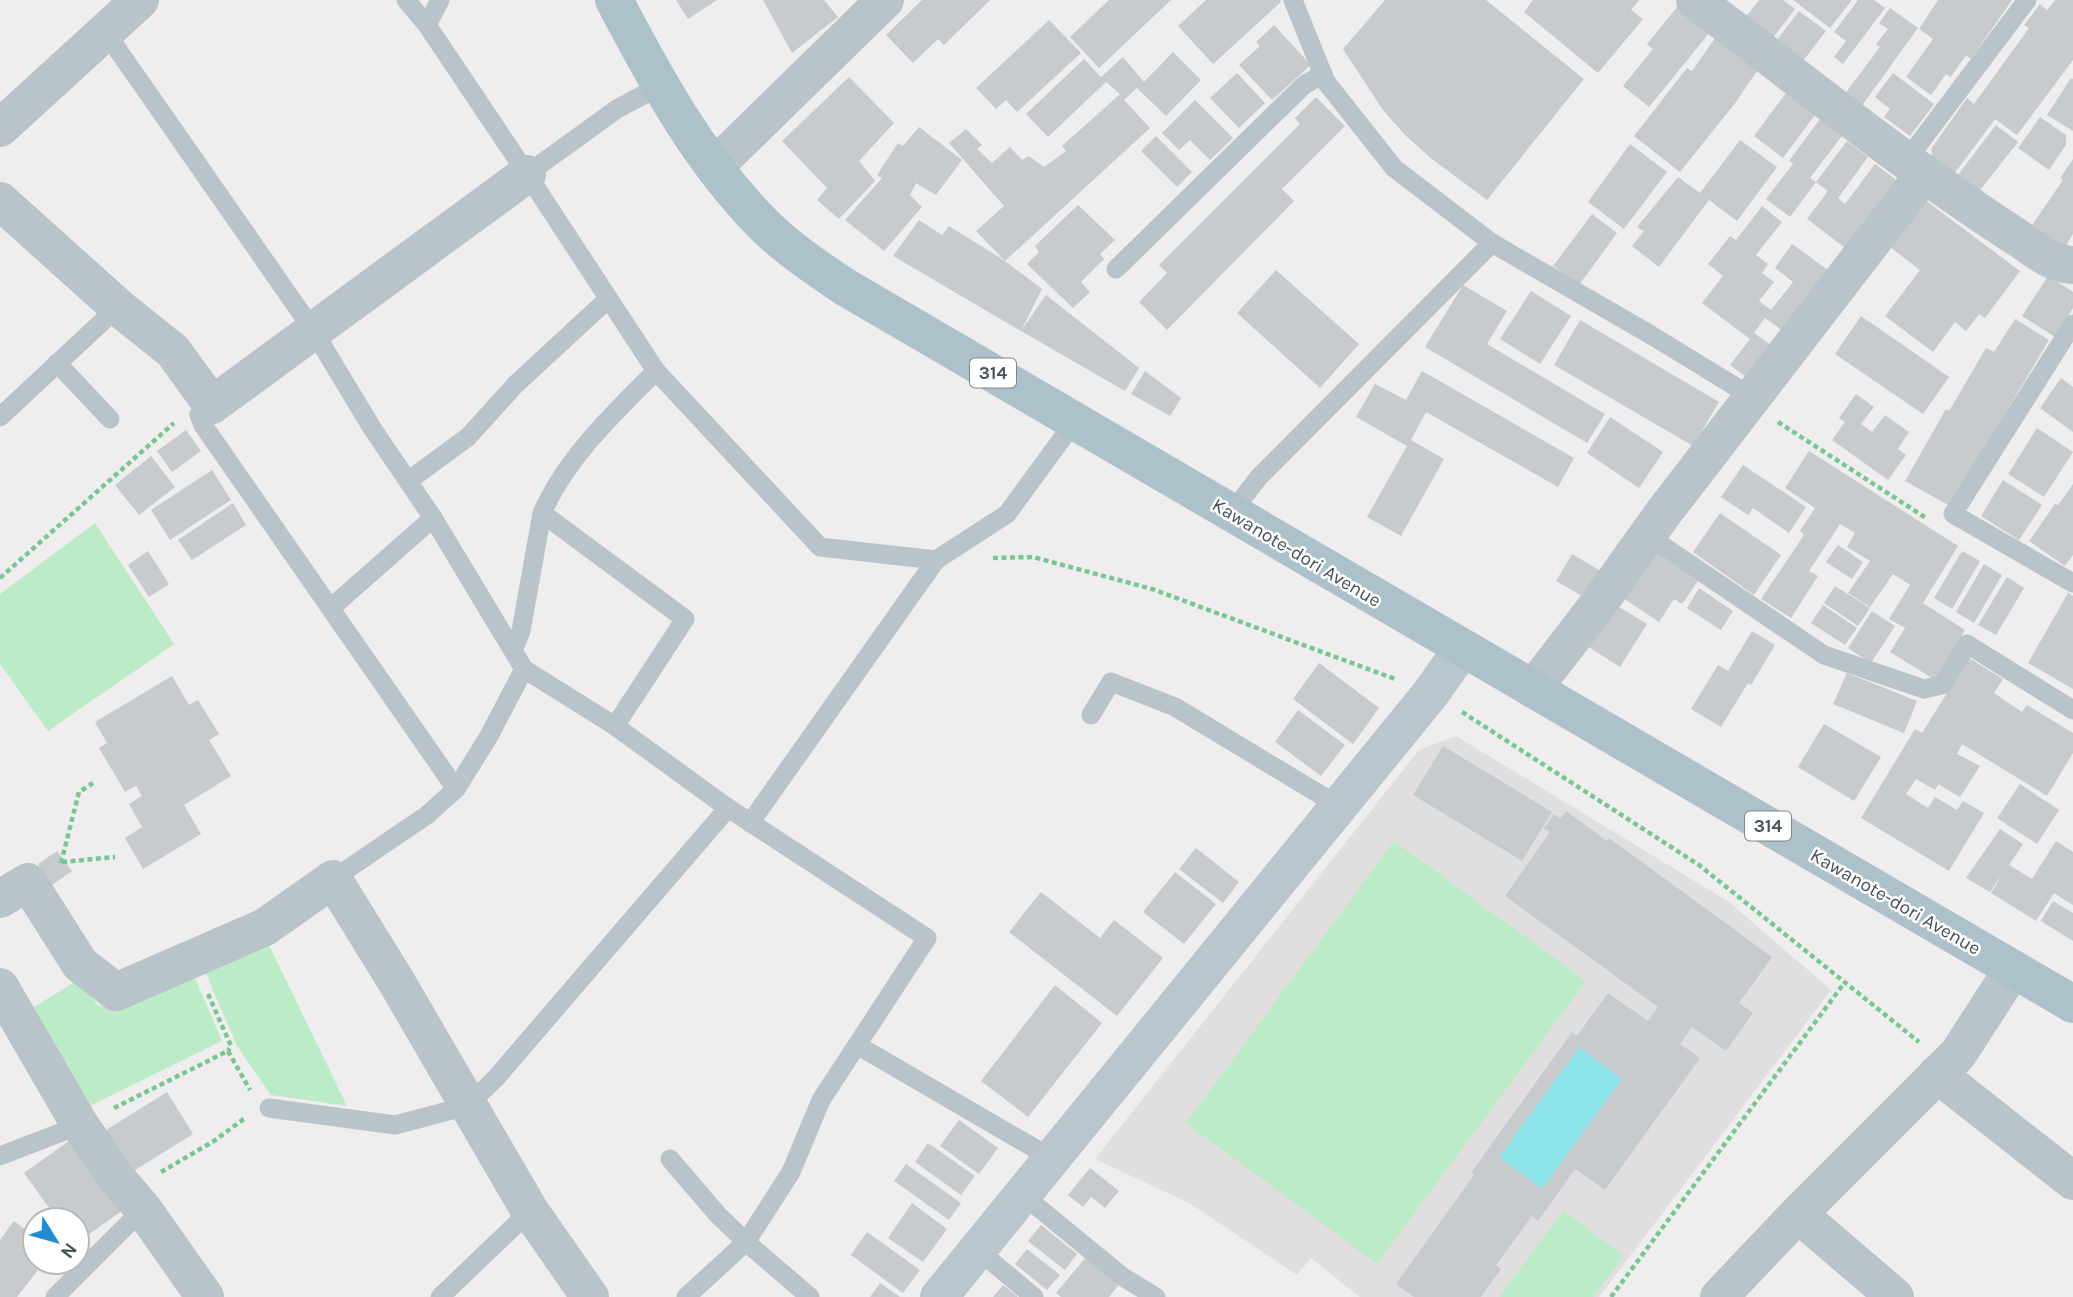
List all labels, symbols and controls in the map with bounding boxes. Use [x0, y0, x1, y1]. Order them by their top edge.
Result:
road number: 314 [970, 358, 1016, 388]
street label: Kawanote-dori Avenue [1208, 494, 1385, 612]
road number: 314 [1745, 812, 1791, 840]
street label: Kawanote-dori Avenue [1807, 844, 1984, 960]
north arrow [21, 1206, 91, 1276]
text: N [56, 1239, 82, 1263]

